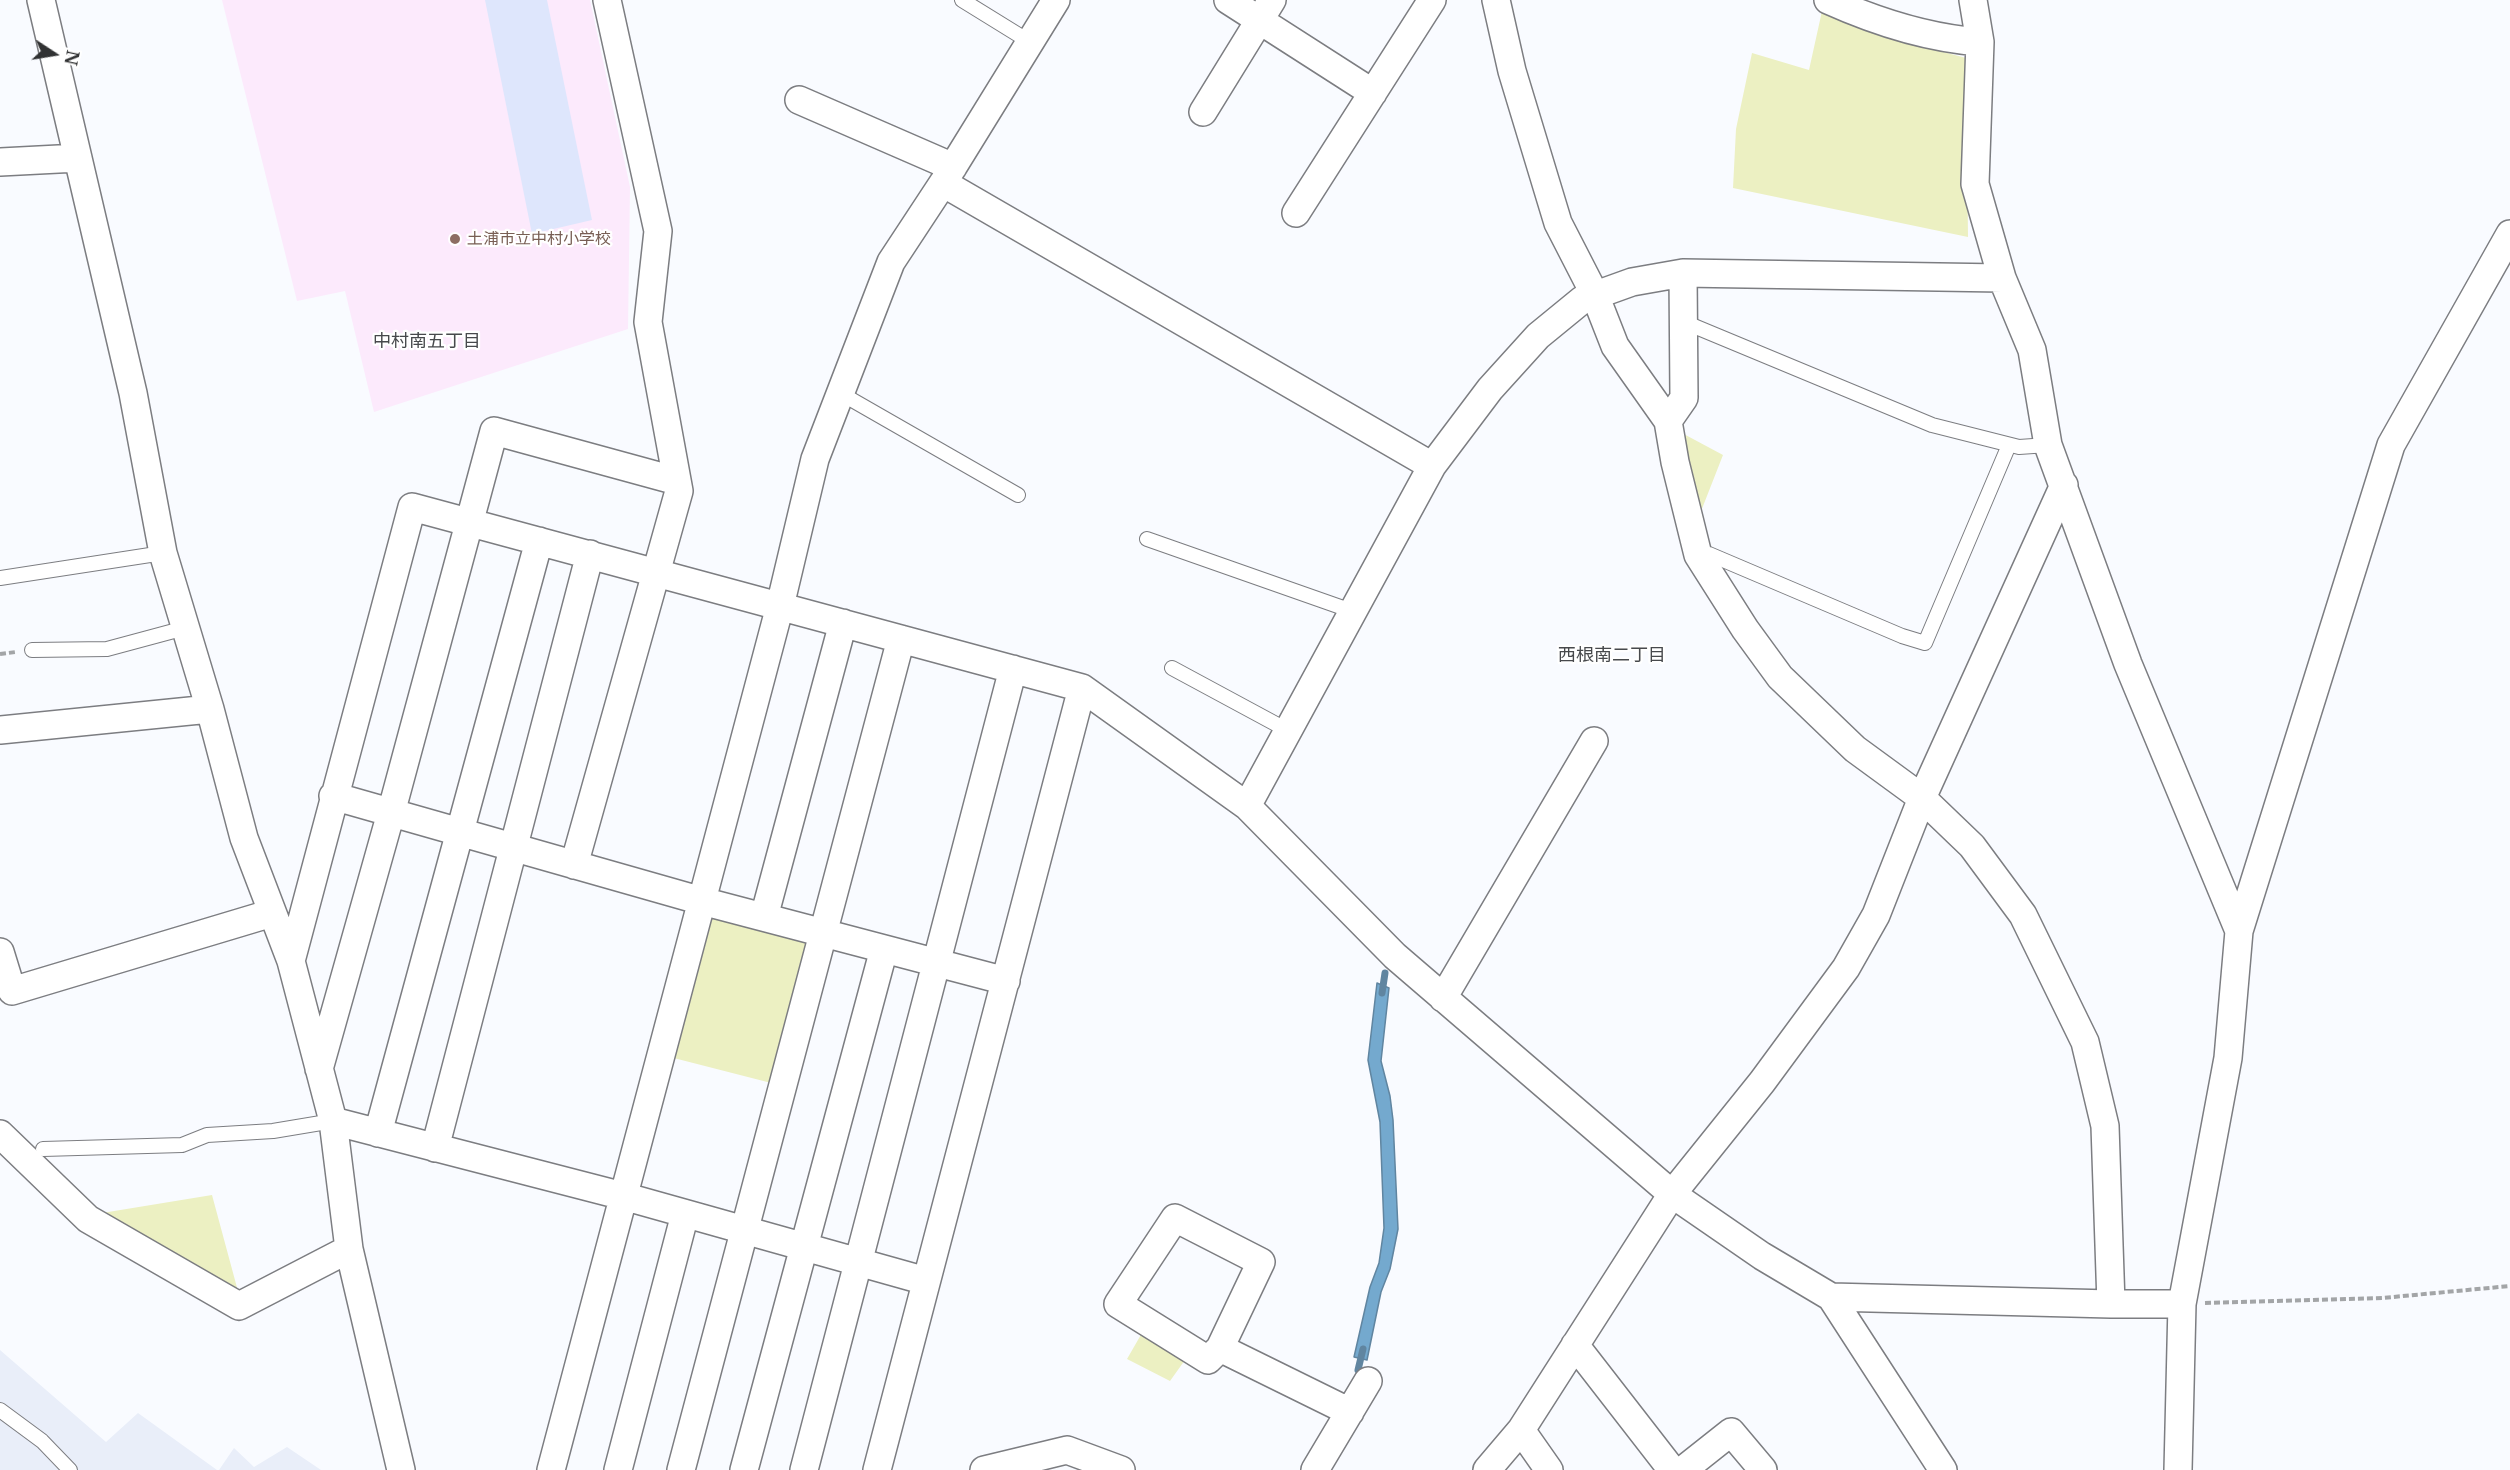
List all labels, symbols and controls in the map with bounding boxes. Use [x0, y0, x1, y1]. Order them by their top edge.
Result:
north arrow [24, 24, 84, 84]
text: N [60, 48, 83, 67]
place label: 土浦市立中村小学校 [467, 229, 611, 249]
marker: 土浦市立中村小学校 [448, 232, 462, 246]
district label: 中村南五丁目 [373, 331, 481, 353]
district label: 西根南二丁目 [1558, 645, 1666, 667]

